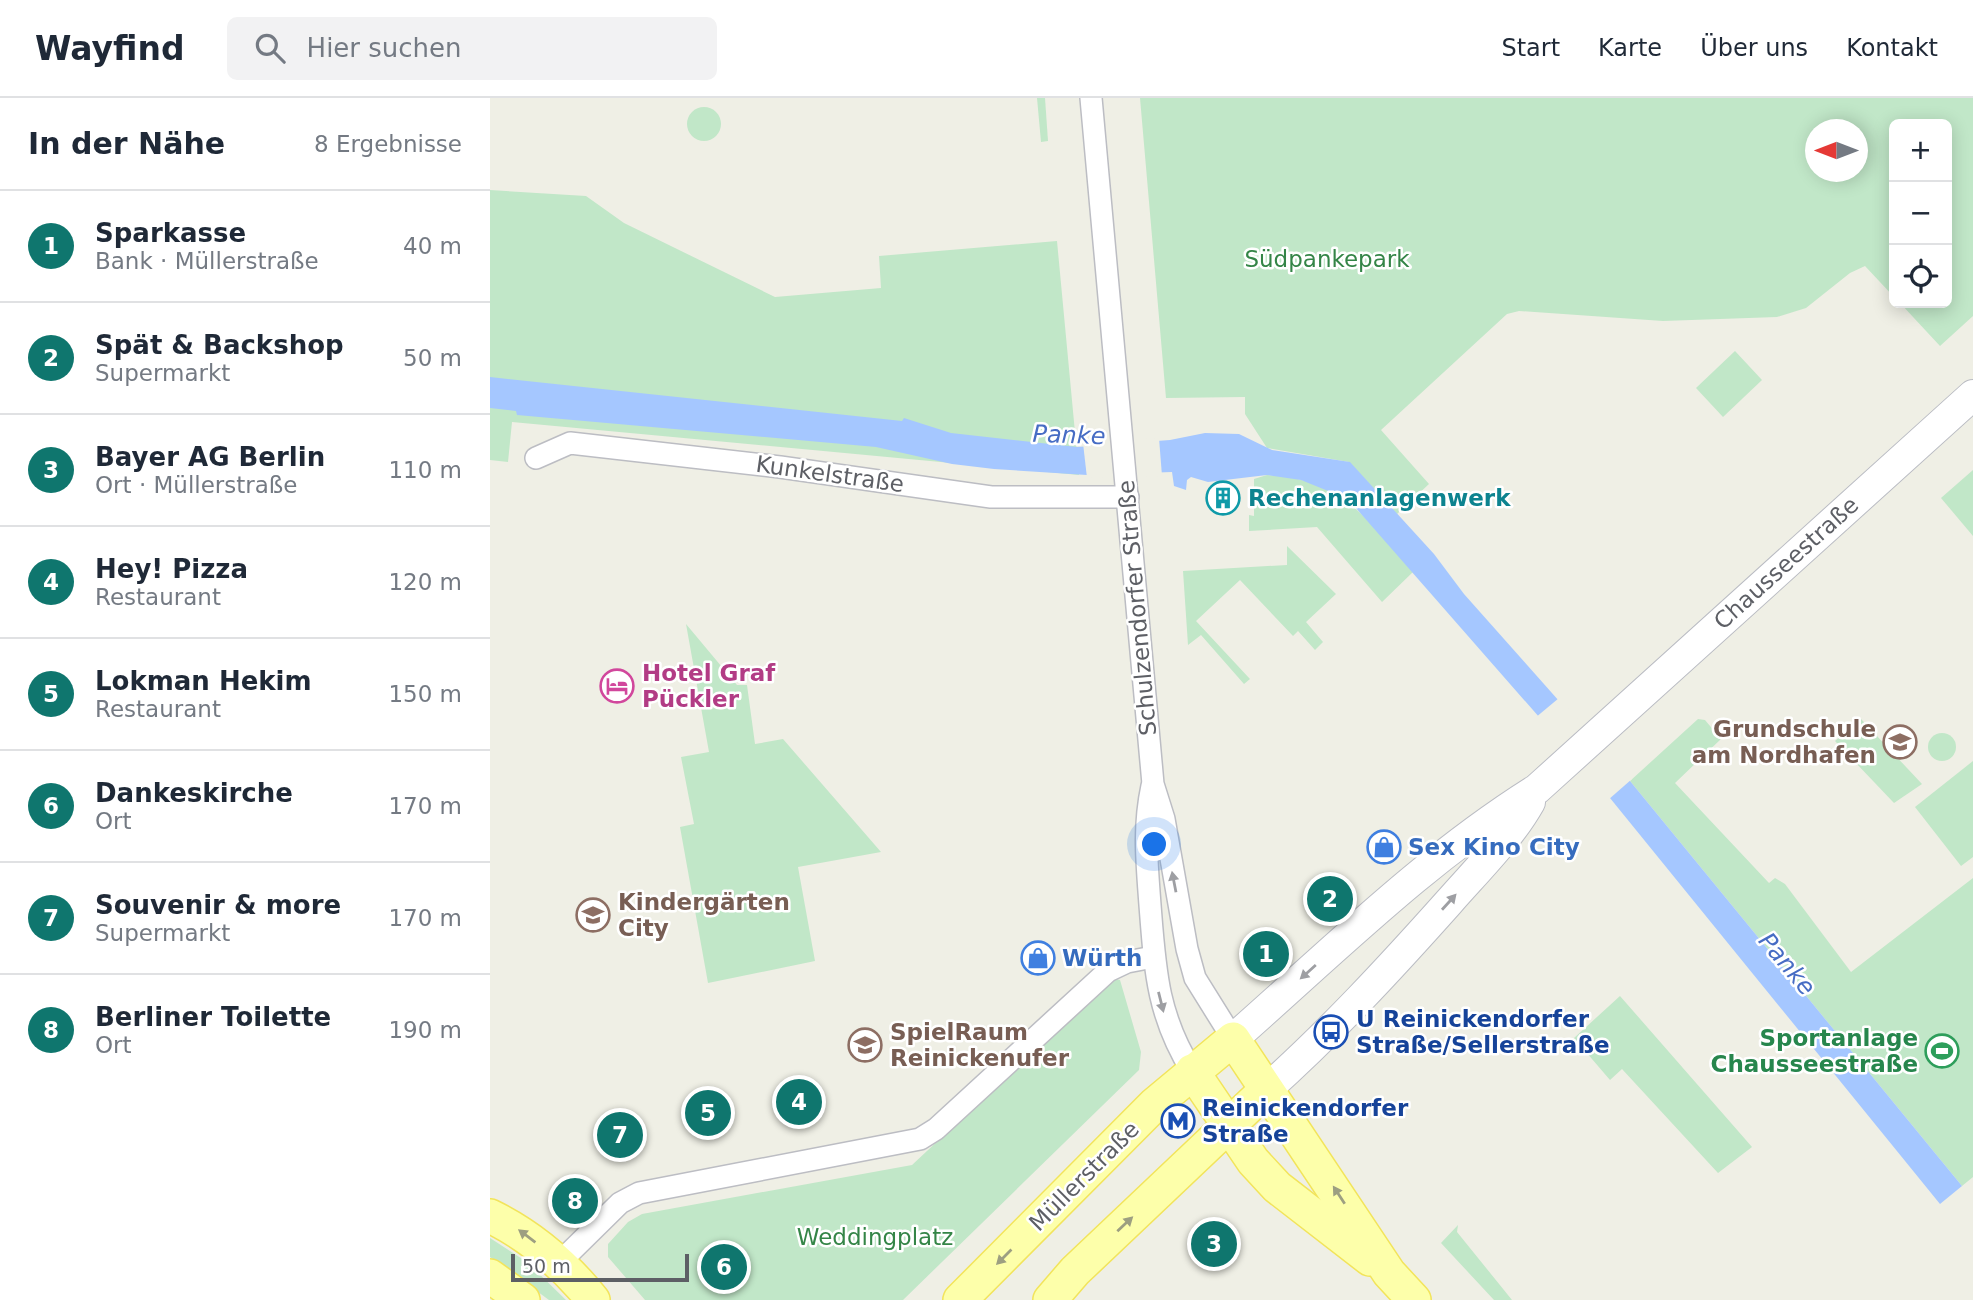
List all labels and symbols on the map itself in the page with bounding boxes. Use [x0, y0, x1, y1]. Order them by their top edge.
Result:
north arrow [1805, 119, 1868, 182]
park label: Südpankepark [1244, 246, 1410, 272]
water label: Panke [1032, 420, 1106, 450]
street label: Kunkelstraße [754, 451, 906, 497]
street label: Schulzendorfer Straße [1113, 479, 1161, 737]
building icon: Rechenanlagenwerk [1204, 479, 1242, 517]
place label: Rechenanlagenwerk [1248, 485, 1511, 511]
street label: Chausseestraße [1709, 492, 1863, 634]
place label: Hotel Graf Pückler [642, 660, 776, 712]
hotel icon: Hotel Graf Pückler [598, 667, 636, 705]
place label: Grundschule am Nordhafen [1692, 716, 1876, 768]
school or university icon: Grundschule am Nordhafen [1881, 723, 1919, 761]
your location [1137, 827, 1171, 861]
shop icon: Sex Kino City [1365, 828, 1403, 866]
place label: Sex Kino City [1408, 834, 1580, 860]
one-way arrow [1168, 871, 1179, 893]
pin: 2 [1307, 873, 1353, 925]
place label: Kindergärten City [618, 889, 790, 941]
one-way arrow [1440, 894, 1456, 911]
school or university icon: Kindergärten City [574, 896, 612, 934]
water label: Panke [1753, 927, 1821, 1001]
pin: 1 [1243, 928, 1289, 980]
shop icon: Würth [1019, 939, 1057, 977]
place label: Würth [1062, 945, 1142, 971]
one-way arrow [1300, 964, 1317, 979]
one-way arrow [1156, 991, 1167, 1013]
place label: U Reinickendorfer Straße/Sellerstraße [1356, 1006, 1610, 1058]
bus stop icon: U Reinickendorfer Straße/Sellerstraße [1312, 1013, 1350, 1051]
place label: SpielRaum Reinickenufer [890, 1019, 1070, 1071]
place label: Sportanlage Chausseestraße [1711, 1025, 1918, 1077]
school or university icon: SpielRaum Reinickenufer [846, 1026, 884, 1064]
sports icon: Sportanlage Chausseestraße [1923, 1032, 1961, 1070]
pin: 4 [776, 1076, 822, 1128]
pin: 5 [685, 1087, 731, 1139]
place label: Reinickendorfer Straße [1202, 1095, 1409, 1147]
metro station icon: Reinickendorfer Straße [1159, 1102, 1197, 1140]
pin: 7 [597, 1109, 643, 1161]
street label: Müllerstraße [1024, 1116, 1144, 1236]
pin: 8 [552, 1175, 598, 1227]
one-way arrow [1332, 1186, 1346, 1204]
one-way arrow [1116, 1217, 1133, 1233]
pin: 3 [1191, 1218, 1237, 1270]
park label: Weddingplatz [797, 1224, 953, 1250]
one-way arrow [517, 1229, 536, 1243]
pin: 6 [701, 1241, 747, 1293]
one-way arrow [996, 1248, 1012, 1265]
scale bar [511, 1251, 690, 1283]

